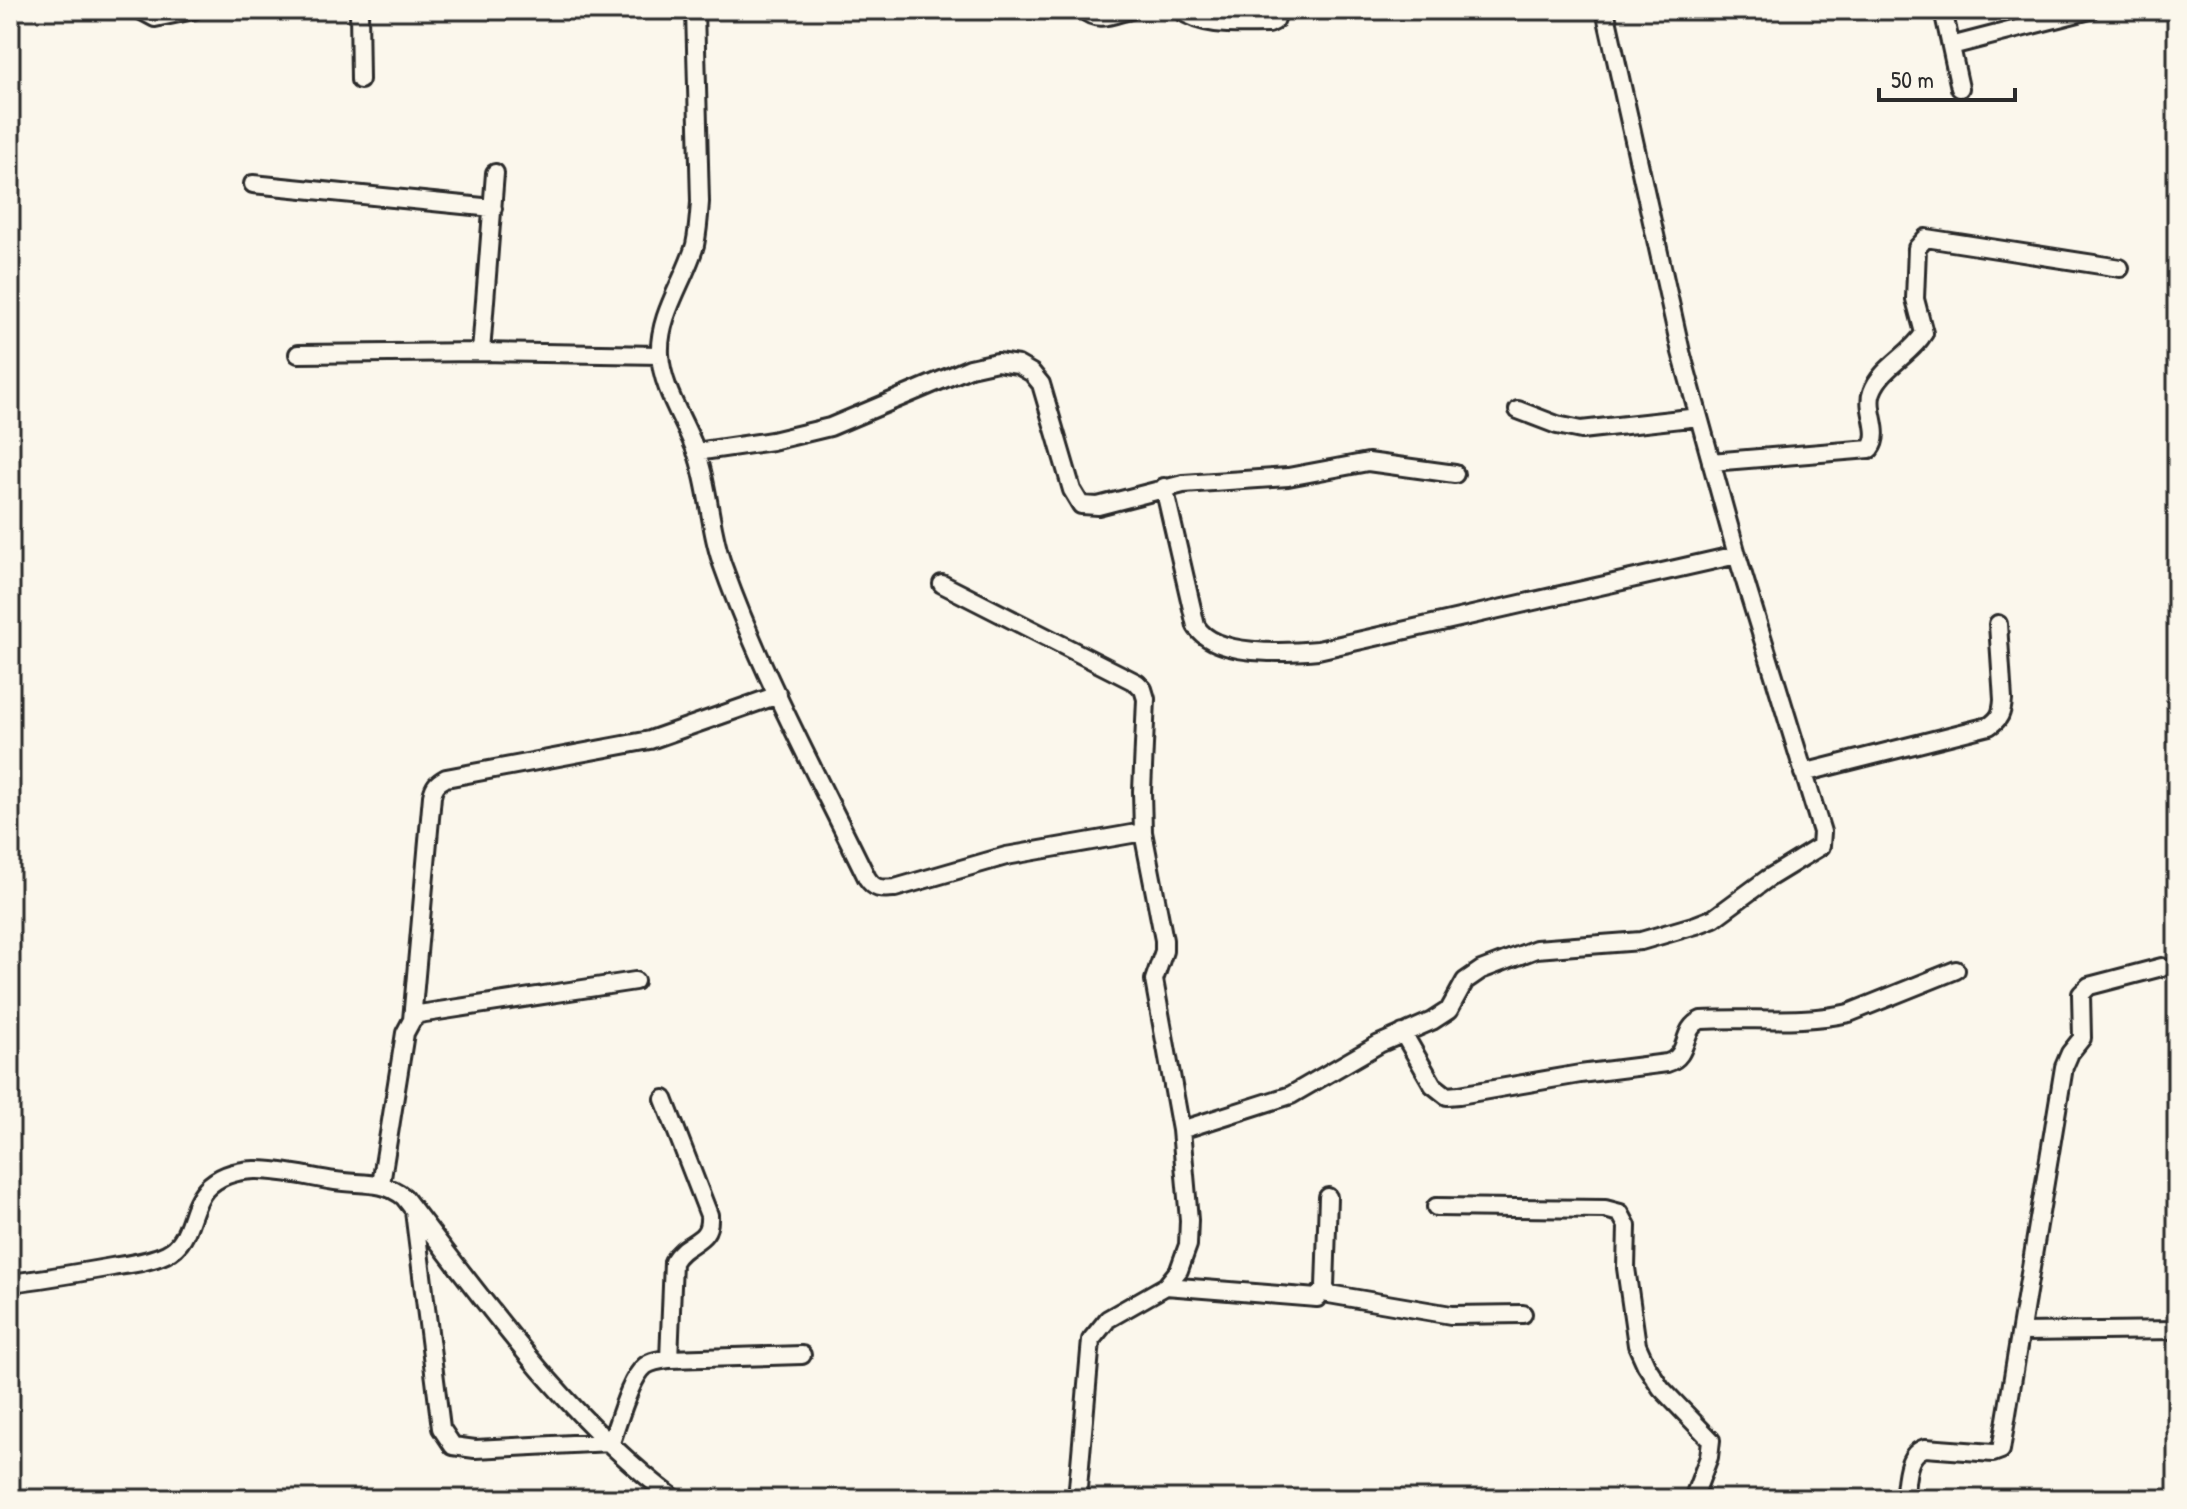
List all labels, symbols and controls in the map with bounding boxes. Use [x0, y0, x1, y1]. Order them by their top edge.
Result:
scale bar [1879, 52, 2015, 102]
text: 50 m [1891, 63, 1934, 95]

